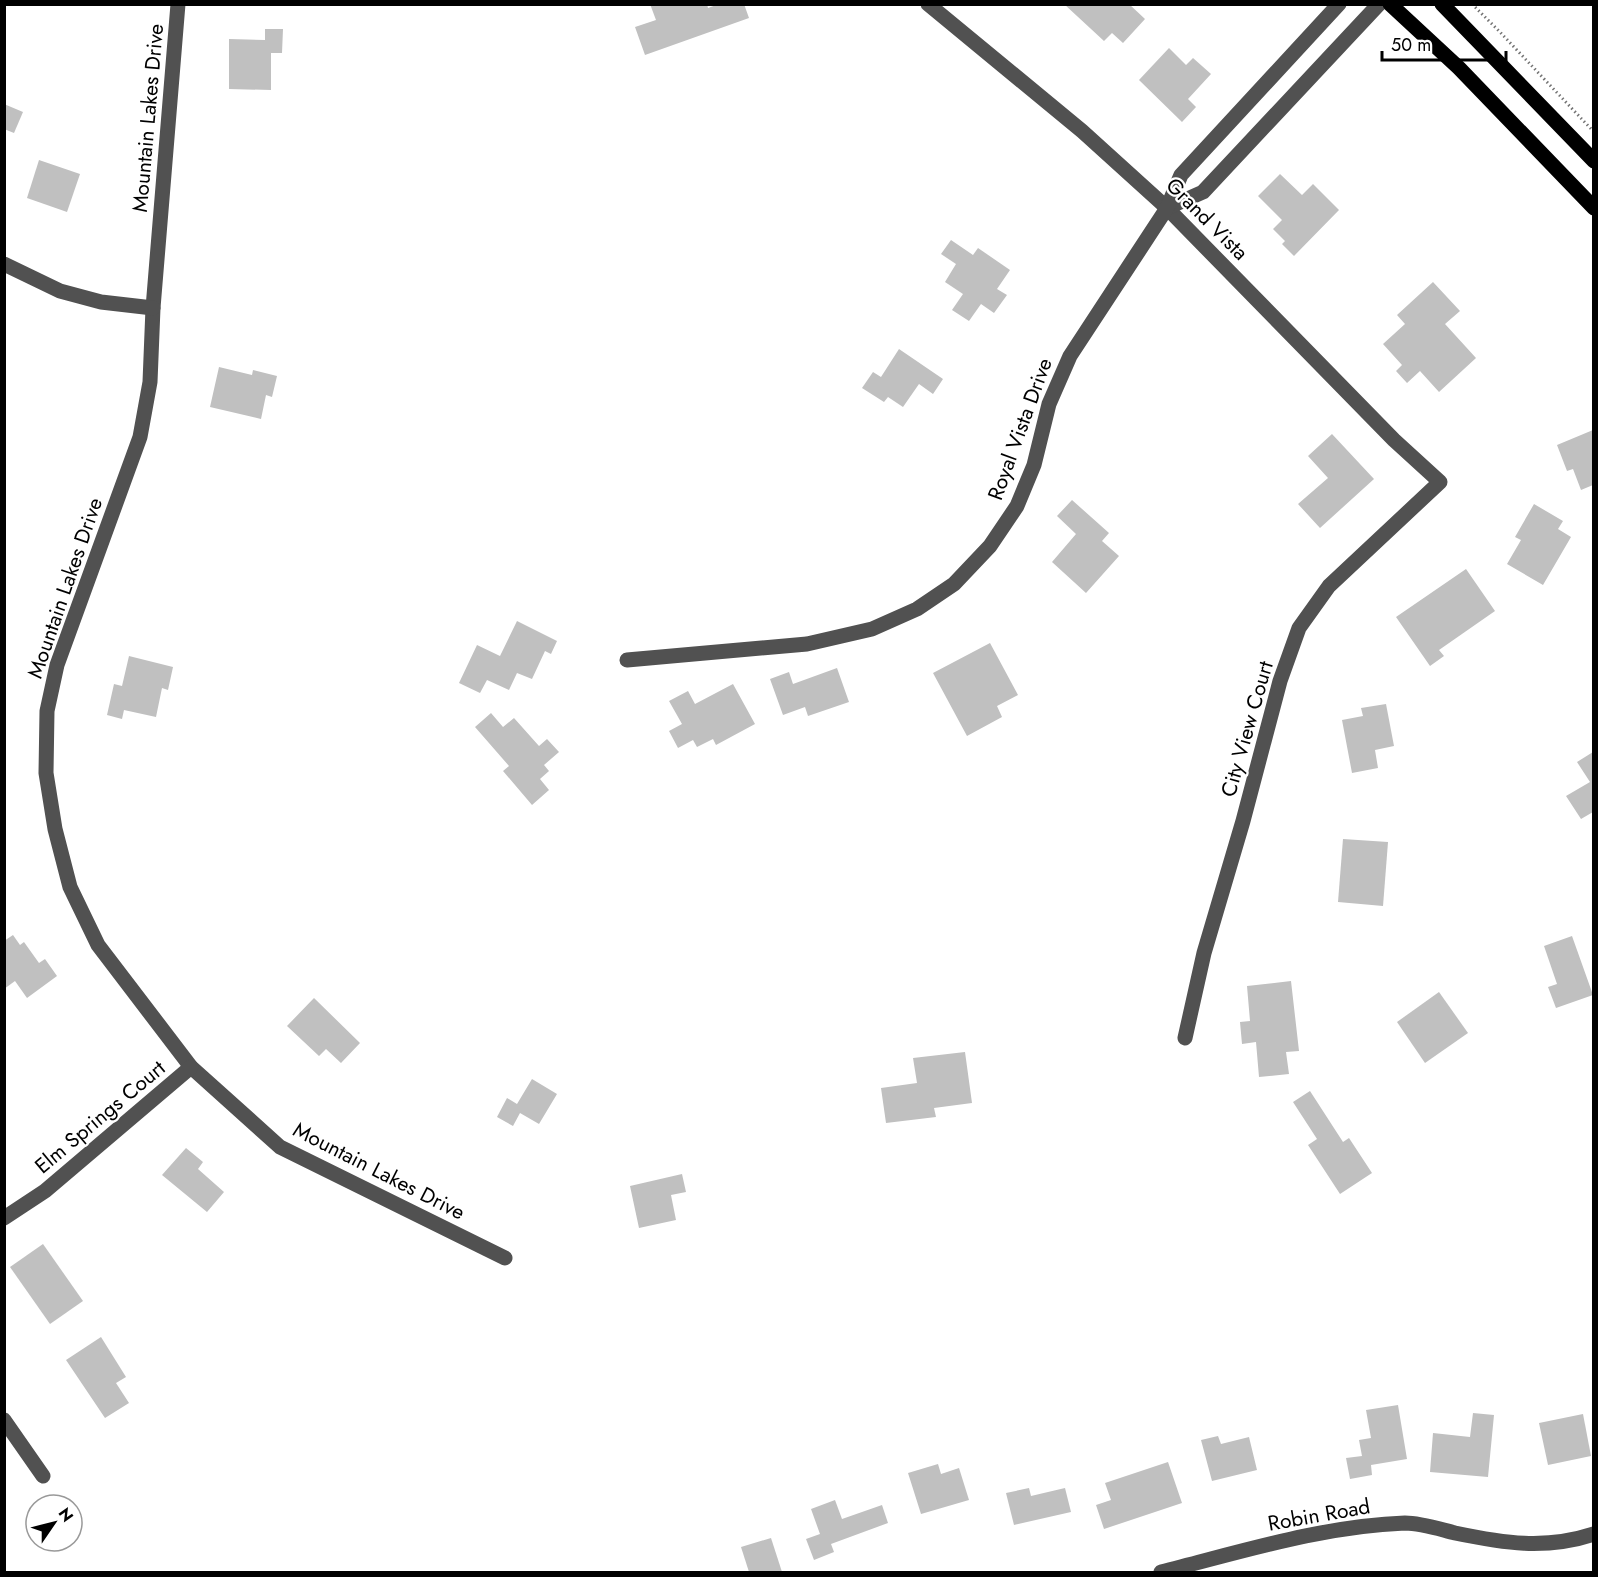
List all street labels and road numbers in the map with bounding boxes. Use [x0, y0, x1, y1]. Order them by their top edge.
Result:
street label: Mountain Lakes Drive [125, 22, 171, 214]
street label: Grand Vista [1159, 171, 1255, 267]
street label: Royal Vista Drive [980, 354, 1060, 504]
street label: Mountain Lakes Drive [20, 494, 110, 682]
street label: City View Court [1213, 658, 1281, 800]
street label: Elm Springs Court [28, 1053, 172, 1181]
street label: Mountain Lakes Drive [288, 1115, 470, 1227]
street label: Robin Road [1266, 1491, 1372, 1539]

